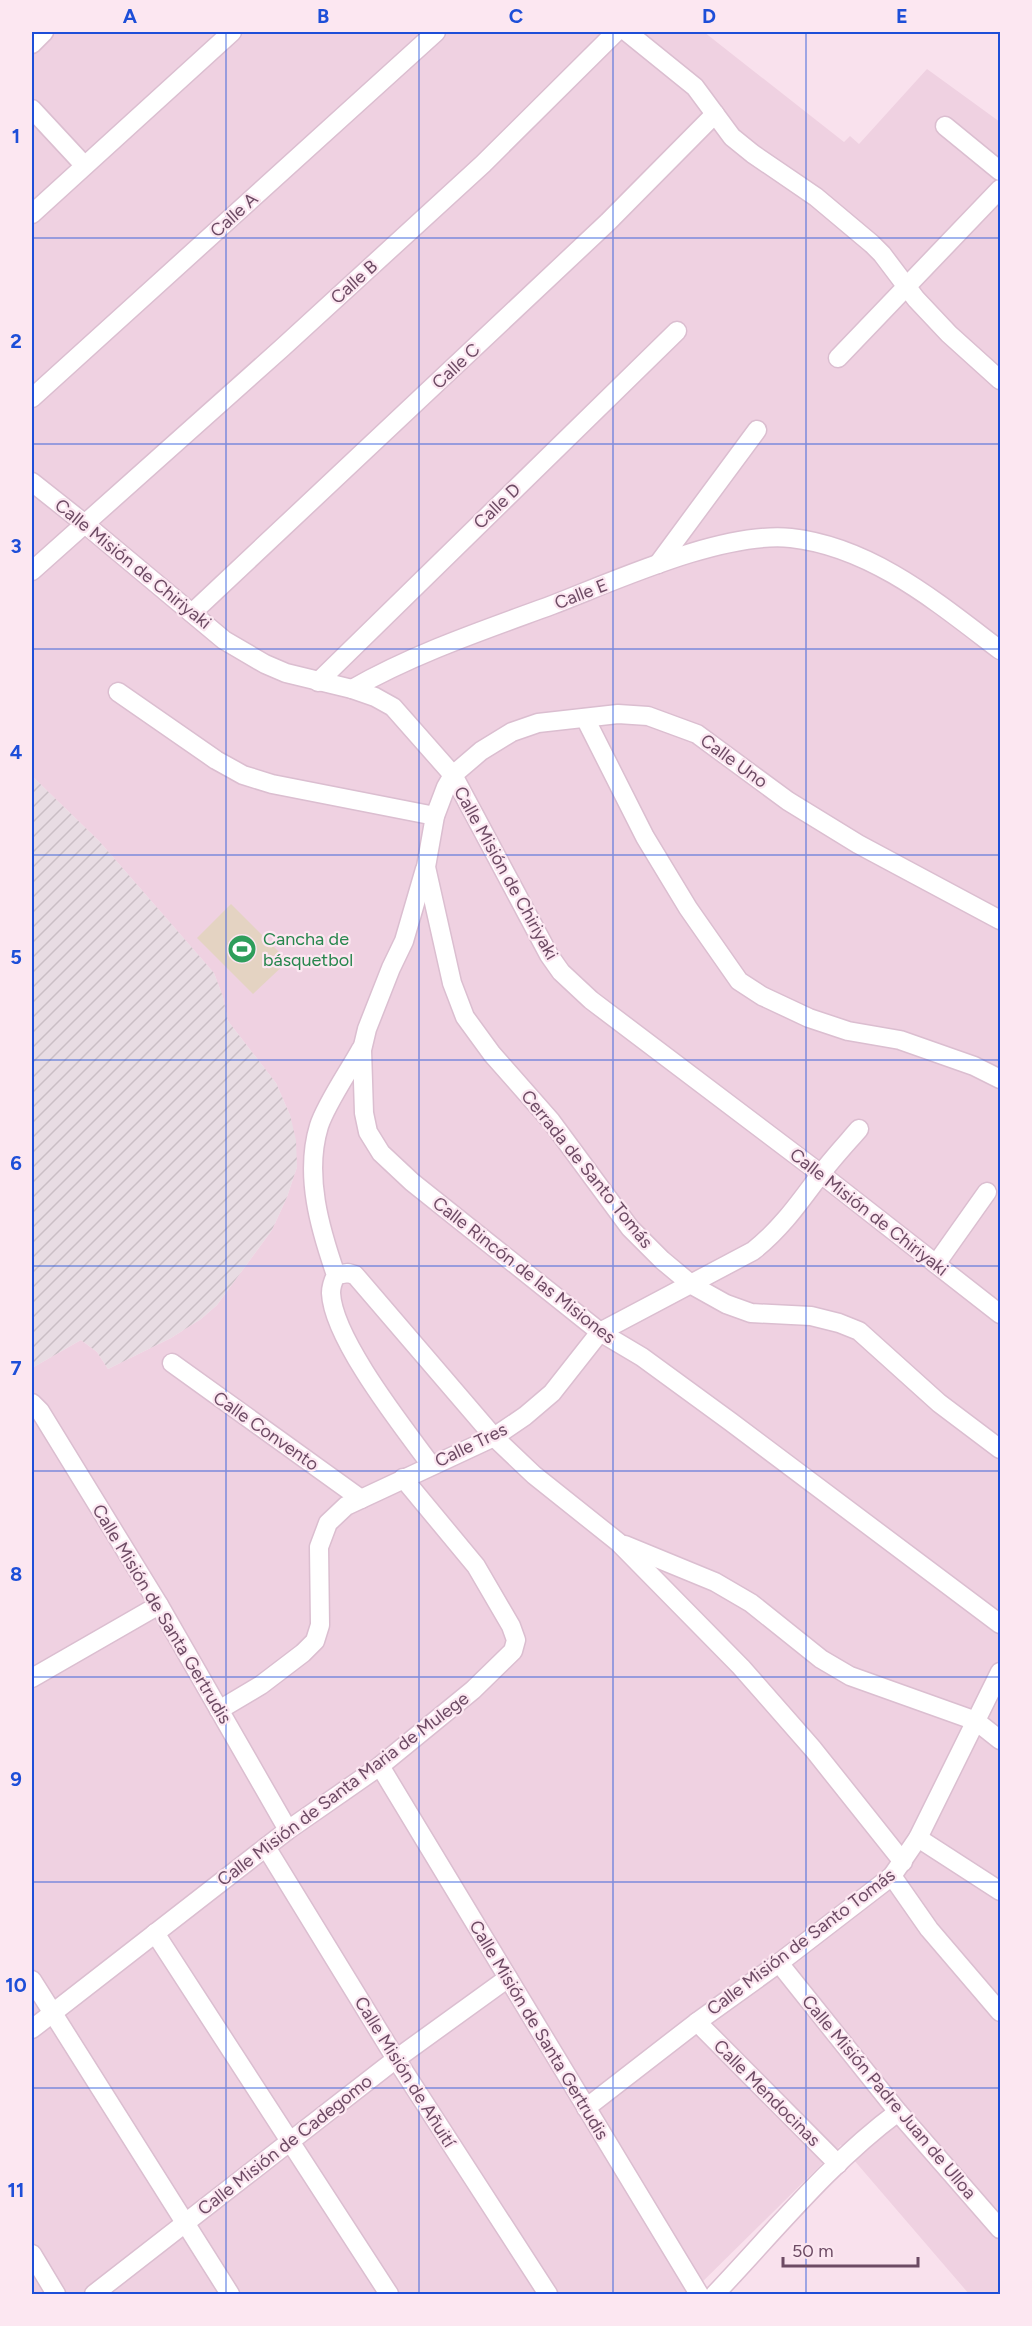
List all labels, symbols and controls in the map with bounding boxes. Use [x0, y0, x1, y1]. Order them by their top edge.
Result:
text: A [123, 4, 138, 28]
text: B [317, 4, 329, 28]
text: C [509, 4, 523, 28]
text: D [702, 4, 716, 28]
text: E [896, 4, 908, 28]
text: 1 [12, 124, 20, 148]
street label: Calle A [206, 188, 262, 242]
street label: Calle B [326, 255, 382, 309]
text: 2 [10, 329, 22, 353]
street label: Calle C [428, 338, 484, 394]
street label: Calle D [469, 478, 525, 534]
street label: Calle Misión de Chiriyaki [50, 494, 216, 634]
text: 3 [10, 534, 22, 558]
street label: Calle E [551, 574, 611, 614]
street label: Calle Uno [696, 729, 772, 793]
text: 4 [10, 740, 23, 764]
street label: Calle Misión de Chiriyaki [449, 782, 563, 964]
place label: Cancha de básquetbol [263, 928, 353, 971]
sports icon: Cancha de básquetbol [226, 933, 258, 965]
text: 5 [10, 945, 22, 969]
street label: Cerrada de Santo Tomás [516, 1085, 658, 1253]
street label: Calle Misión de Chiriyaki [785, 1143, 953, 1281]
text: 6 [10, 1151, 22, 1175]
street label: Calle Rincón de las Misiones [428, 1192, 620, 1348]
text: 7 [10, 1356, 22, 1380]
street label: Calle Convento [209, 1386, 323, 1476]
street label: Calle Tres [431, 1418, 511, 1472]
street label: Calle Misión de Santa Gertrudis [88, 1500, 236, 1728]
text: 8 [10, 1562, 22, 1586]
street label: Calle Misión de Santa Maria de Mulege [213, 1687, 473, 1891]
text: 9 [10, 1767, 22, 1791]
street label: Calle Misión de Santo Tomás [702, 1864, 900, 2020]
street label: Calle Misión de Santa Gertrudis [465, 1916, 613, 2144]
text: 10 [5, 1973, 27, 1997]
street label: Calle Misión Padre Juan de Ulloa [797, 1990, 981, 2204]
street label: Calle Misión de Añuití [350, 1993, 461, 2152]
street label: Calle Mendocinas [709, 2035, 825, 2151]
street label: Calle Misión de Cadegomo [193, 2070, 377, 2220]
text: 11 [8, 2178, 24, 2202]
scale bar [783, 2230, 918, 2268]
text: 50 m [792, 2240, 834, 2262]

